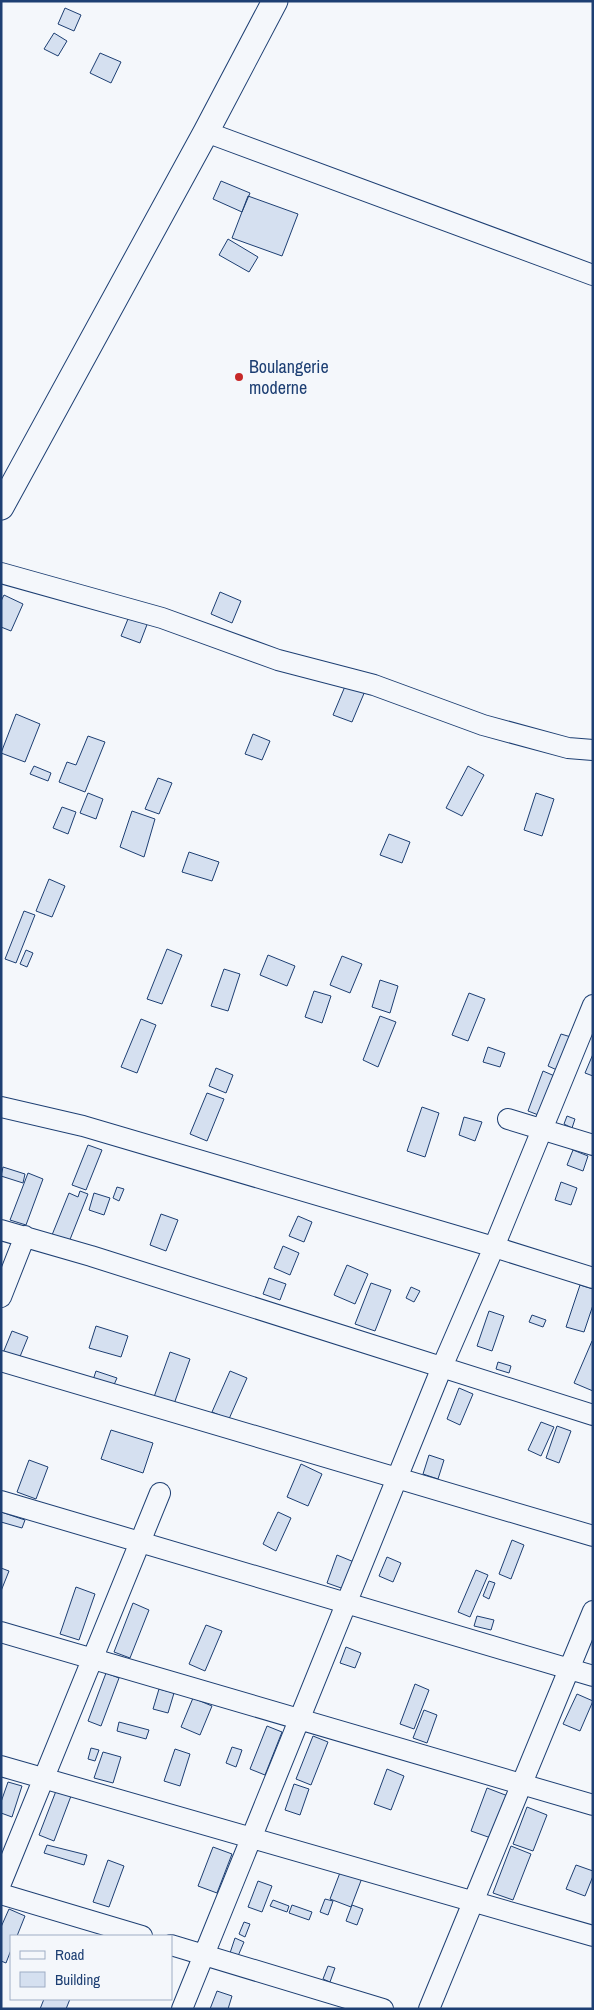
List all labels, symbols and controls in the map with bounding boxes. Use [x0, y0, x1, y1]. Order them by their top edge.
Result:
place label: Boulangerie moderne [249, 354, 329, 400]
marker: Boulangerie moderne [233, 371, 245, 383]
legend [10, 1935, 172, 2000]
text: Road [55, 1944, 84, 1965]
text: Building [55, 1969, 100, 1990]

